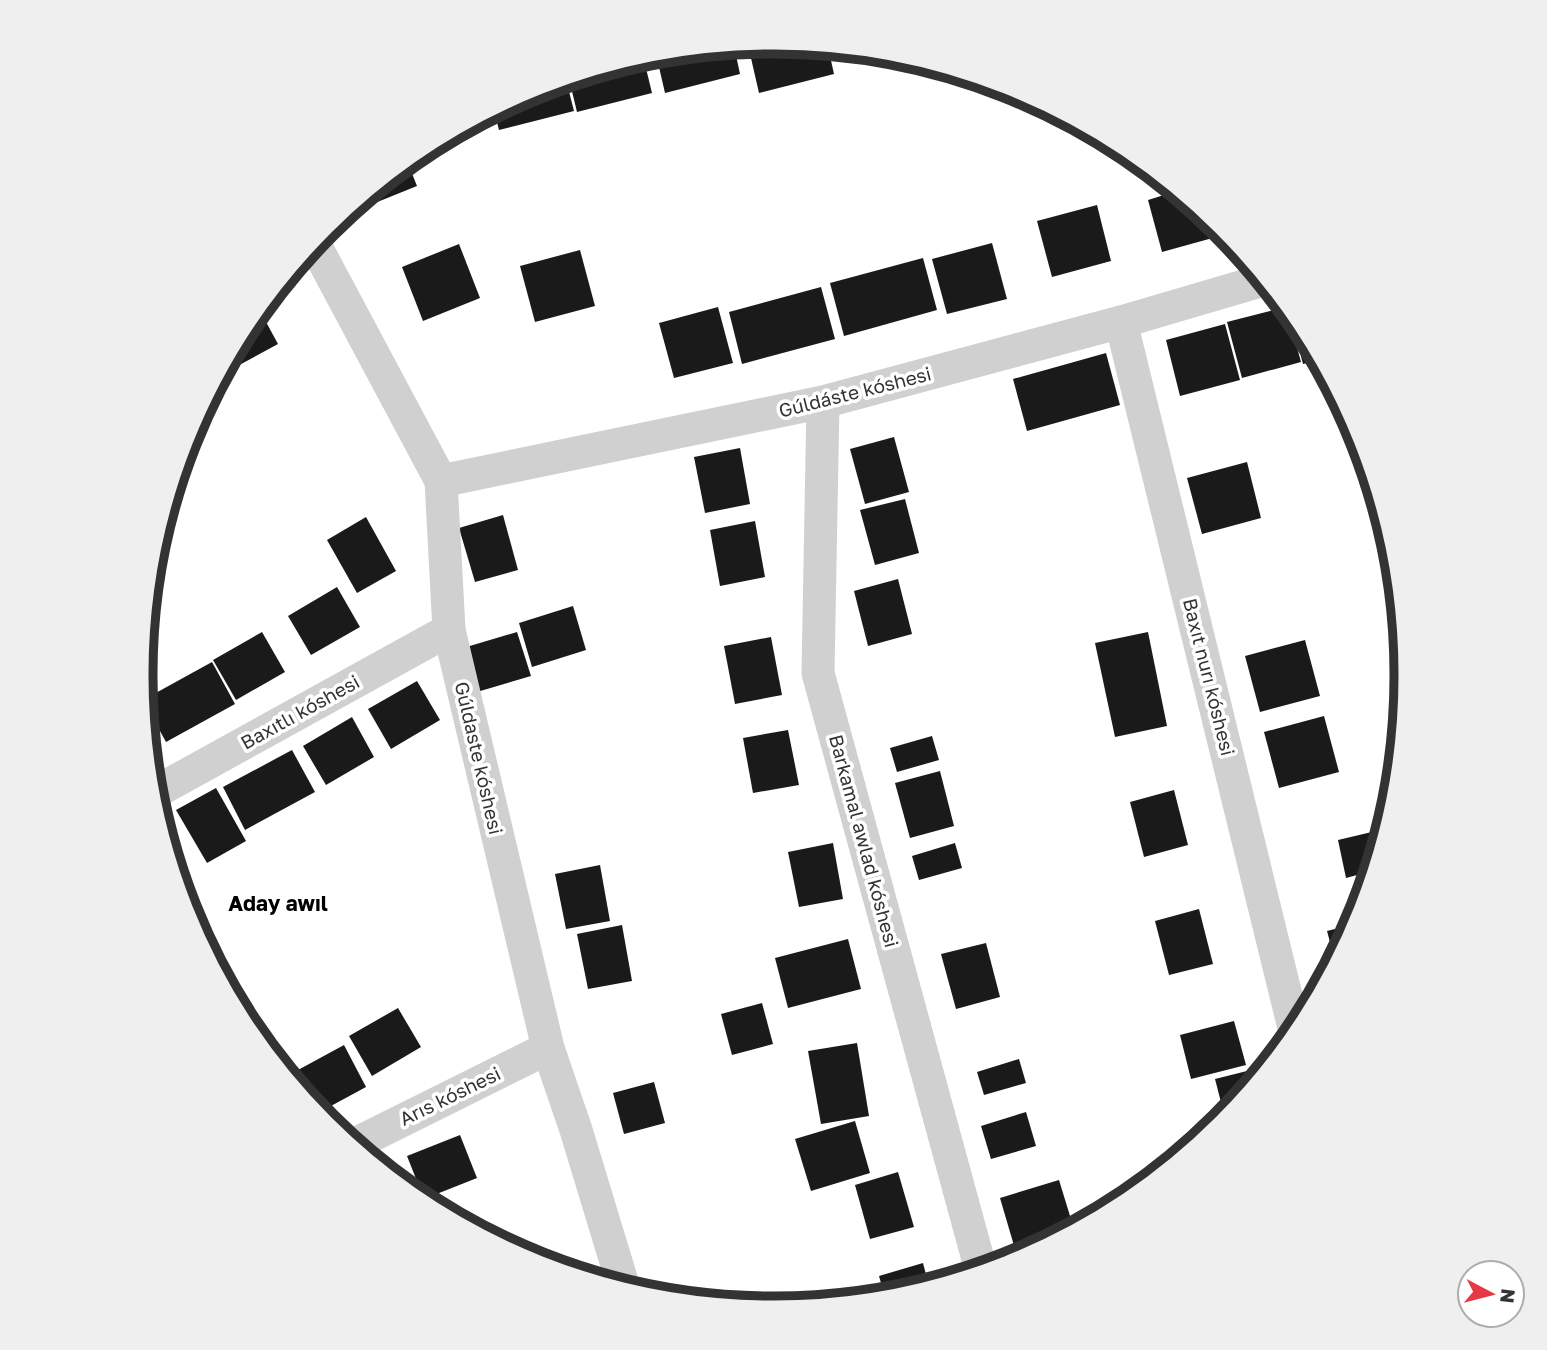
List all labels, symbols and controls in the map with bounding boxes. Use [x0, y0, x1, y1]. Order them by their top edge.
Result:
street label: Gúldáste kóshesi [776, 361, 934, 422]
street label: Baxıt nurı kóshesi [1179, 596, 1240, 758]
street label: Baxıtlı kóshesi [236, 669, 363, 754]
street label: Gúldaste kóshesi [451, 679, 508, 837]
street label: Barkamal awlad kóshesi [825, 732, 904, 950]
district label: Aday awıl [228, 890, 328, 916]
street label: Arıs kóshesi [395, 1061, 504, 1130]
north arrow [1456, 1259, 1526, 1329]
text: N [1496, 1288, 1521, 1305]

